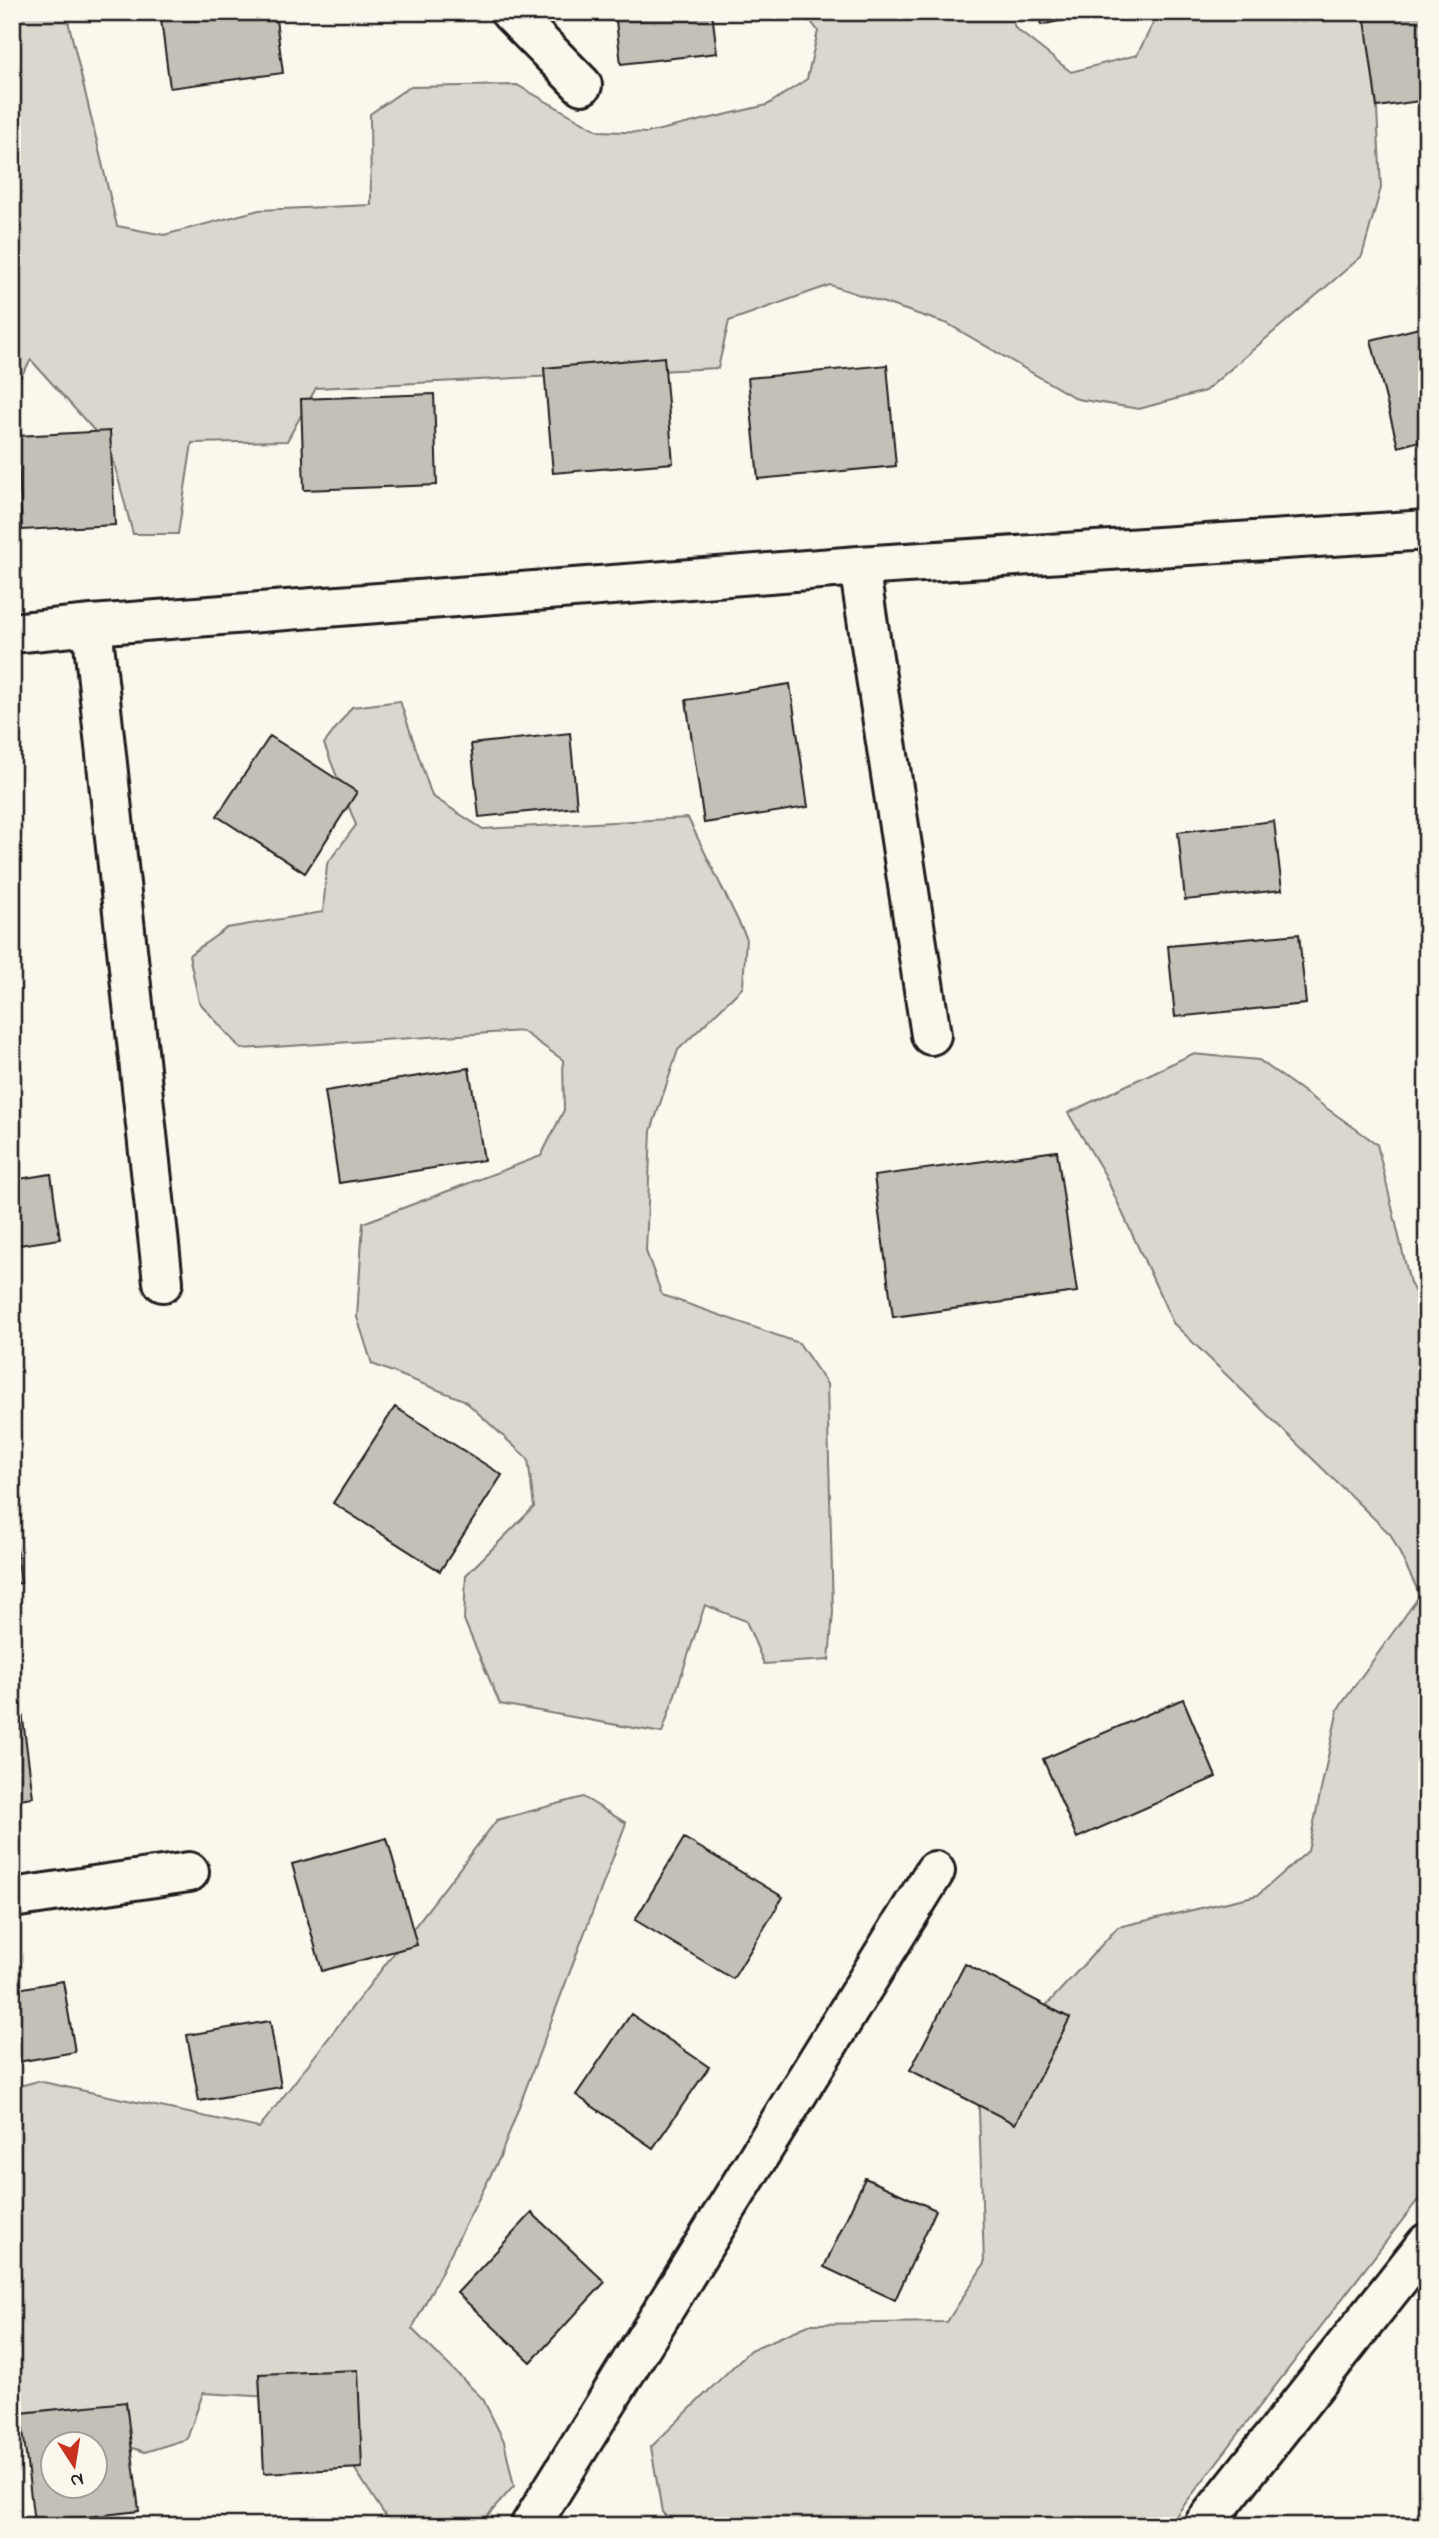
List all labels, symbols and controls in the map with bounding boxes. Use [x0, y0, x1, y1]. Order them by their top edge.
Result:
north arrow [38, 2430, 108, 2500]
text: N [68, 2465, 86, 2494]

